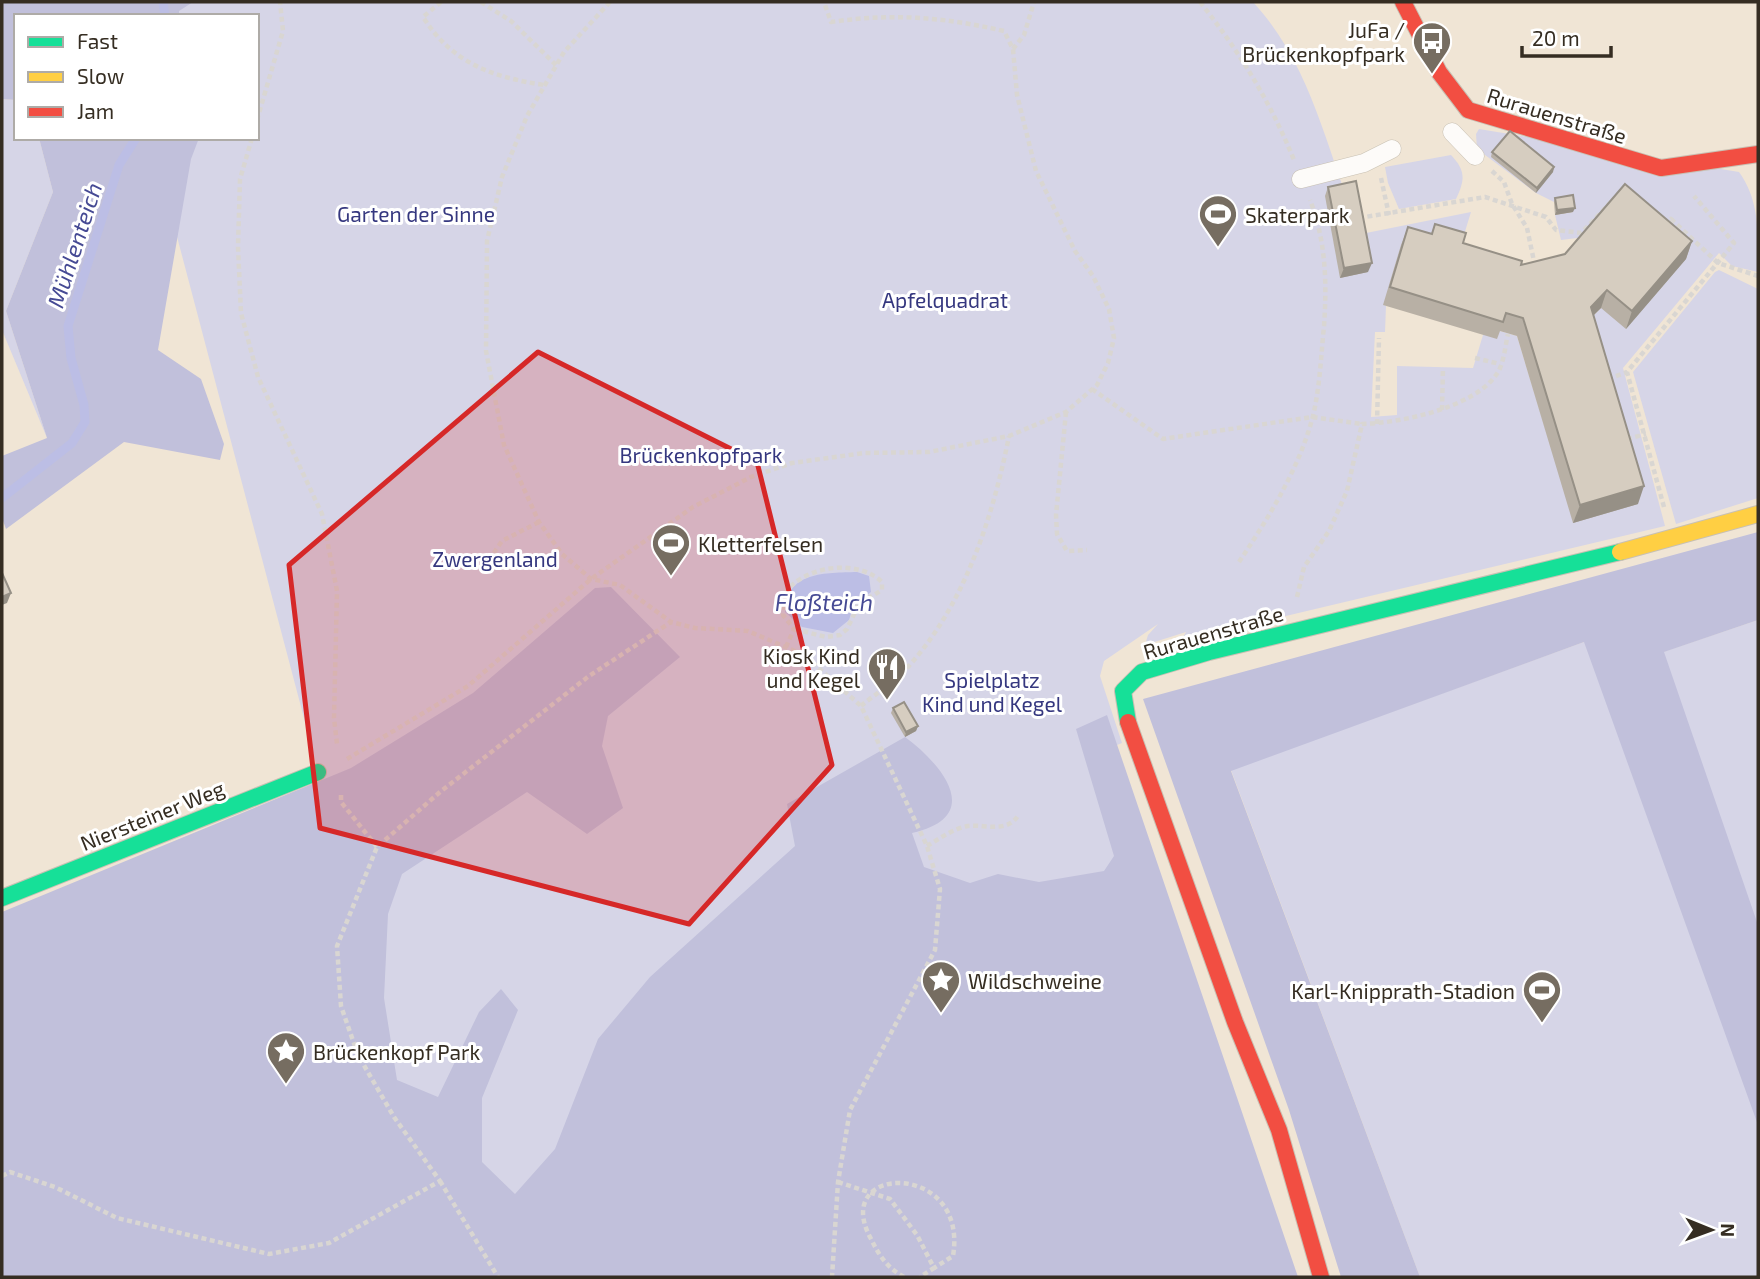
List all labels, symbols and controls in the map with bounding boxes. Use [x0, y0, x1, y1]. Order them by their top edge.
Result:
legend [14, 14, 259, 140]
scale bar [1522, 14, 1611, 58]
place label: JuFa / Brückenkopfpark [1242, 17, 1405, 66]
bus stop icon: JuFa / Brückenkopfpark [1411, 20, 1453, 75]
text: 20 m [1532, 25, 1580, 50]
text: Fast [77, 28, 118, 53]
text: Slow [77, 63, 124, 88]
street label: Rurauenstraße [1484, 82, 1630, 148]
text: Jam [77, 98, 114, 123]
water label: Mühlenteich [41, 179, 107, 311]
sports icon: Skaterpark [1197, 193, 1239, 248]
park label: Garten der Sinne [337, 201, 495, 226]
place label: Skaterpark [1245, 202, 1350, 227]
park label: Apfelquadrat [882, 287, 1008, 312]
park label: Brückenkopfpark [620, 442, 783, 467]
sports icon: Kletterfelsen [650, 522, 692, 577]
place label: Kletterfelsen [698, 531, 823, 556]
park label: Zwergenland [432, 546, 558, 571]
water label: Floßteich [775, 588, 873, 616]
street label: Rurauenstraße [1140, 600, 1286, 664]
place label: Kiosk Kind und Kegel [763, 643, 861, 692]
restaurant icon: Kiosk Kind und Kegel [866, 646, 908, 701]
park label: Spielplatz Kind und Kegel [922, 667, 1063, 716]
street label: Niersteiner Weg [76, 775, 228, 855]
place icon: Wildschweine [920, 959, 962, 1014]
place label: Wildschweine [968, 968, 1102, 993]
sports icon: Karl-Knipprath-Stadion [1521, 969, 1563, 1024]
place label: Karl-Knipprath-Stadion [1291, 978, 1515, 1003]
place icon: Brückenkopf Park [265, 1030, 307, 1085]
place label: Brückenkopf Park [313, 1039, 481, 1064]
north arrow [1676, 1195, 1746, 1265]
text: N [1717, 1223, 1740, 1237]

